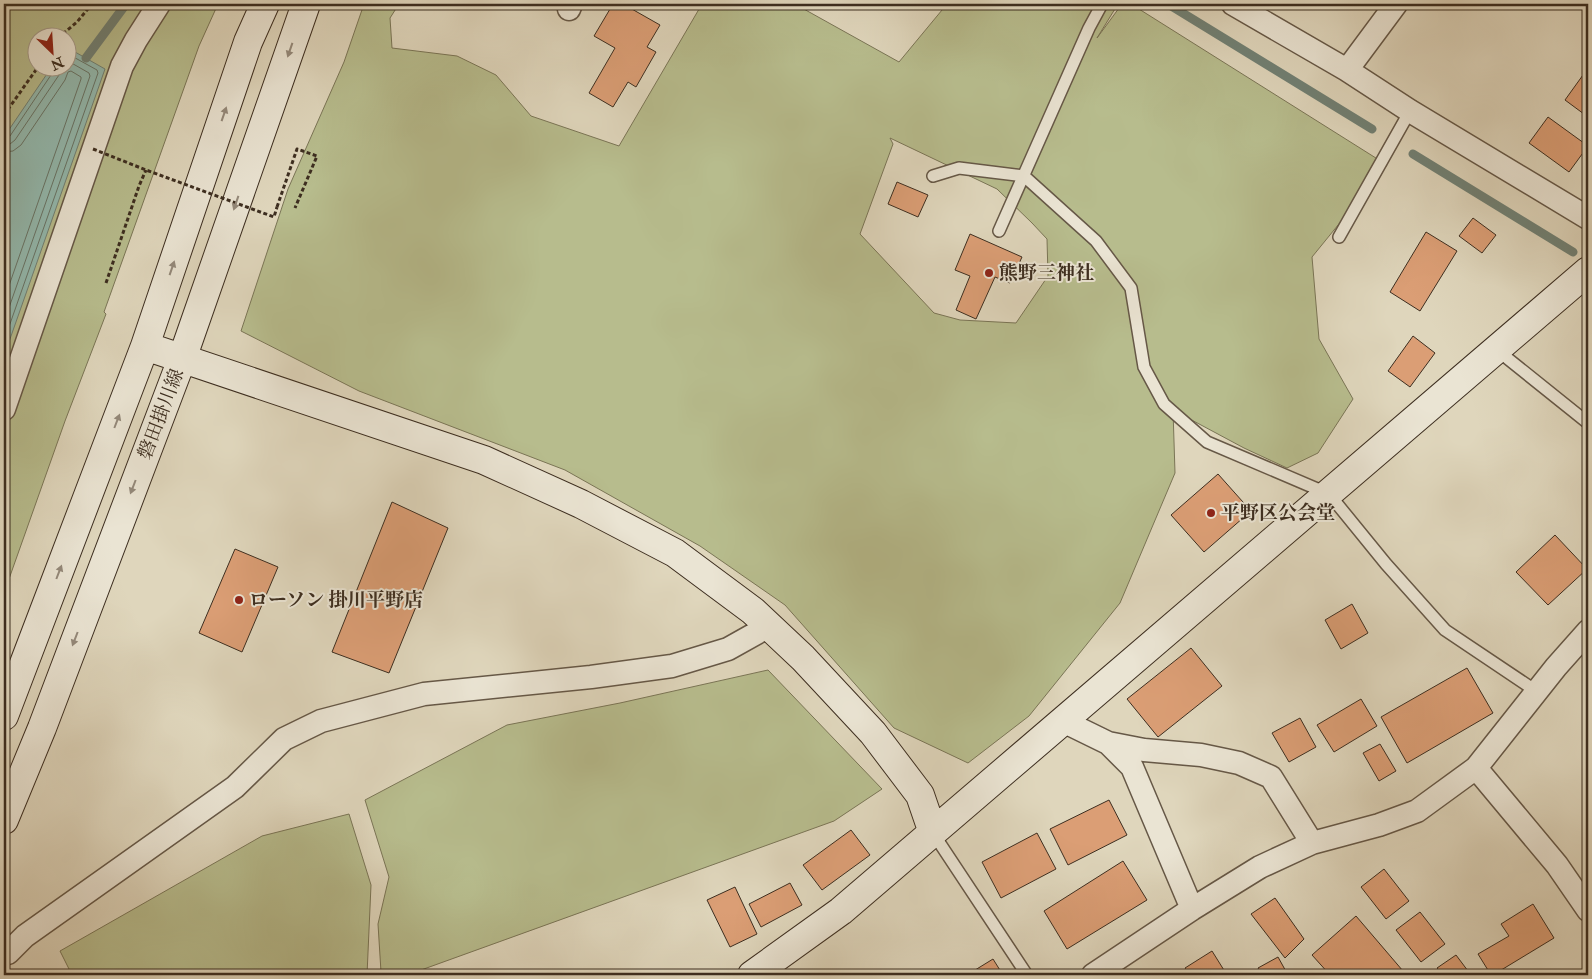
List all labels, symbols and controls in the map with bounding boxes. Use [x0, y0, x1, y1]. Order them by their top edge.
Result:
north arrow [28, 28, 78, 78]
one-way arrow [286, 42, 293, 57]
text: N [48, 53, 67, 74]
one-way arrow [220, 106, 228, 121]
one-way arrow [232, 196, 240, 211]
one-way arrow [169, 260, 176, 275]
place label: 熊野三神社 [999, 261, 1094, 285]
marker: 熊野三神社 [983, 267, 995, 279]
street label: 磐田掛川線 [133, 365, 189, 463]
one-way arrow [114, 413, 121, 428]
one-way arrow [129, 480, 136, 495]
place label: 平野区公会堂 [1221, 501, 1335, 525]
marker: 平野区公会堂 [1205, 507, 1217, 519]
one-way arrow [56, 565, 63, 580]
place label: ローソン 掛川平野店 [249, 588, 423, 612]
marker: ローソン 掛川平野店 [233, 594, 245, 606]
one-way arrow [71, 632, 79, 647]

